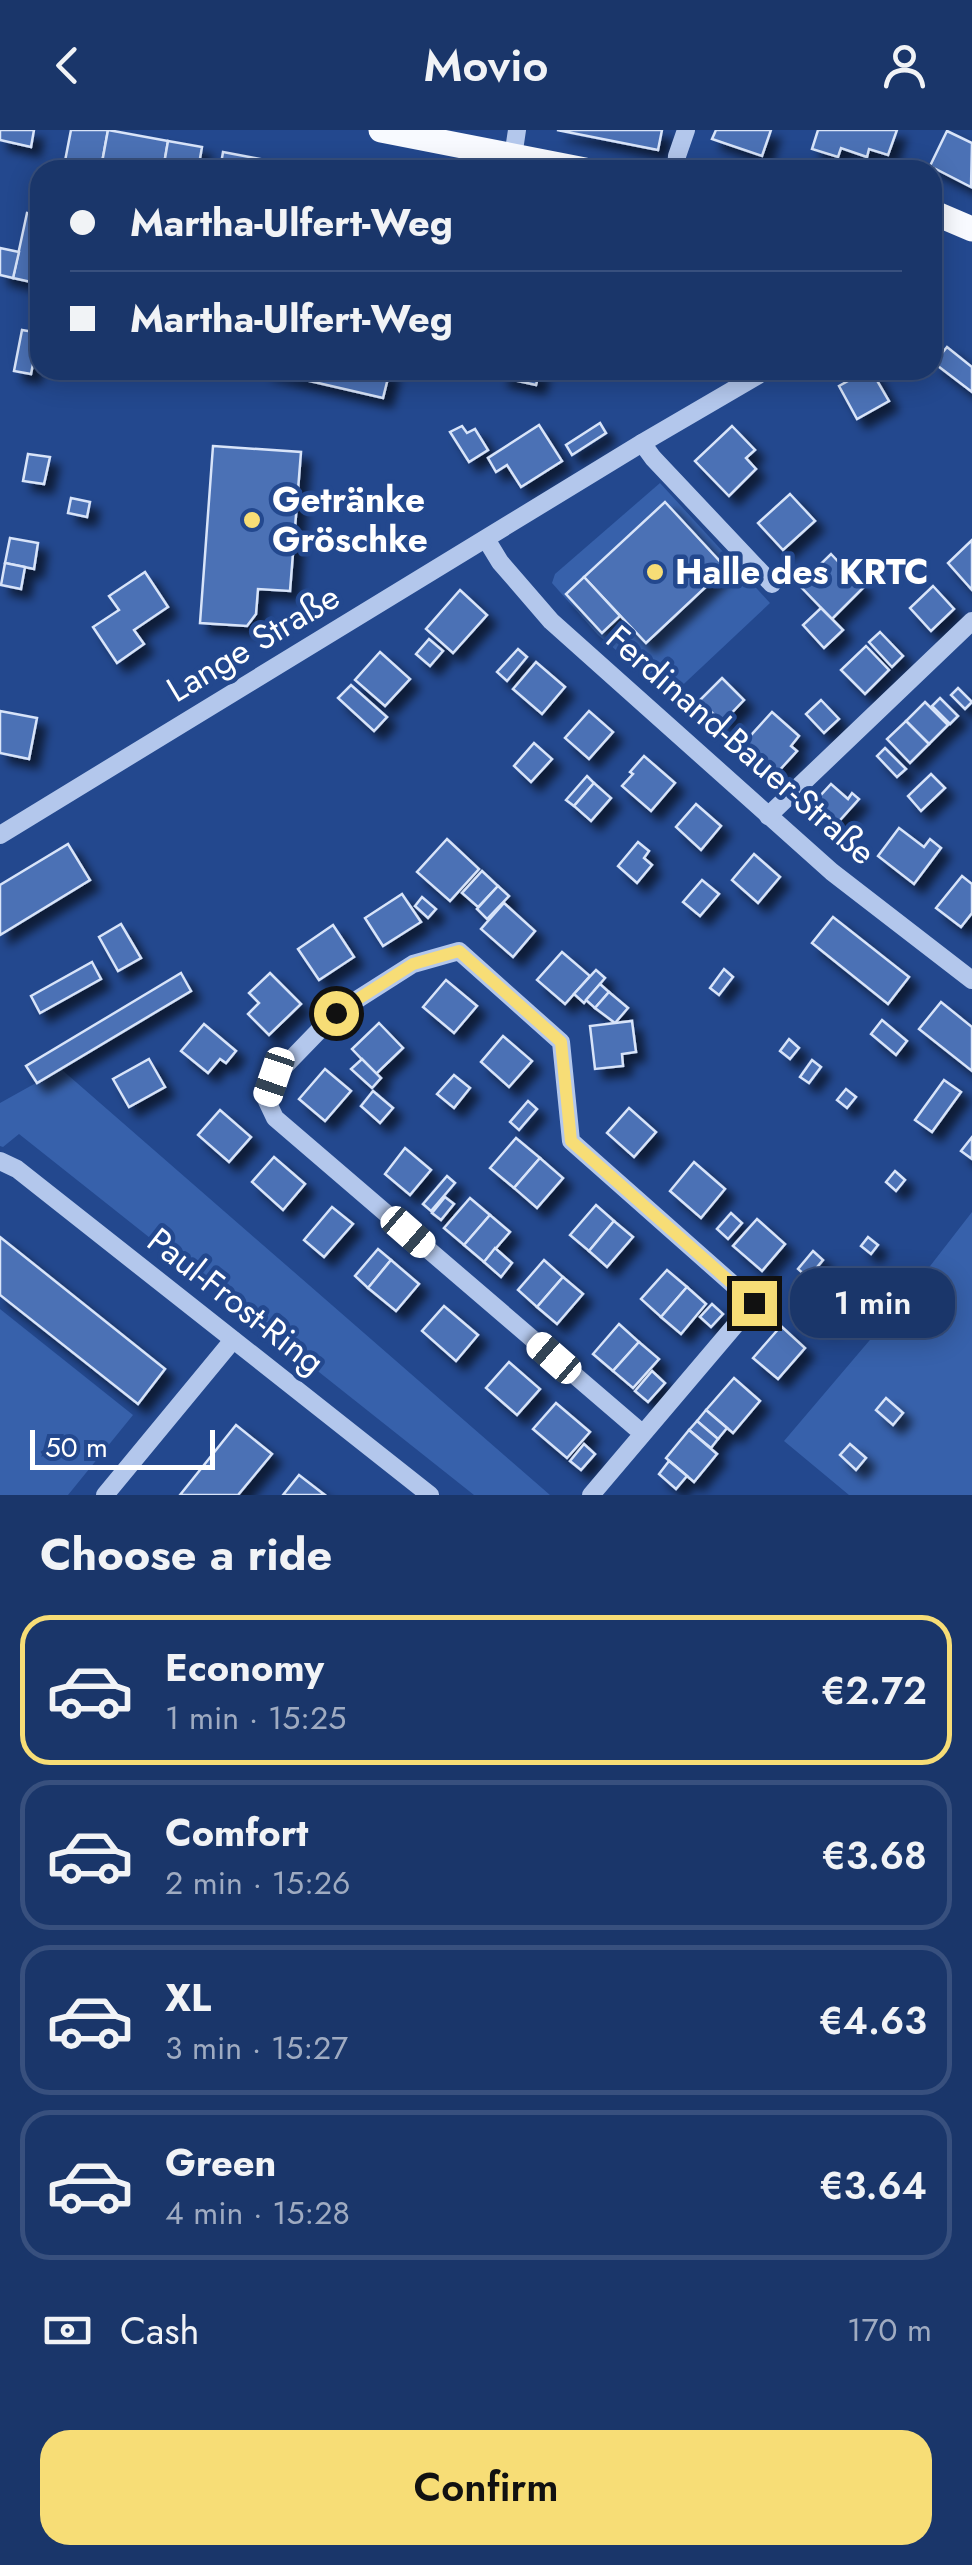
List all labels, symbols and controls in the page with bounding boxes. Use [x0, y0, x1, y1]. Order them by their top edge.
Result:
text: Movio [424, 33, 548, 98]
icon: back [40, 38, 95, 93]
icon: person [877, 38, 932, 93]
text: Martha-Ulfert-Weg [130, 195, 453, 250]
text: Martha-Ulfert-Weg [130, 291, 453, 346]
place label: Getränke Gröschke [272, 475, 428, 565]
marker: Getränke Gröschke [241, 509, 263, 531]
place label: Halle des KRTC [675, 547, 928, 597]
marker: Halle des KRTC [644, 561, 666, 583]
street label: Lange Straße [157, 572, 349, 714]
street label: Ferdinand-Bauer-Straße [595, 614, 887, 876]
route start [314, 991, 359, 1036]
car [250, 1044, 298, 1110]
car [376, 1201, 440, 1263]
street label: Paul-Frost-Ring [137, 1216, 335, 1386]
callout: 1 min [789, 1268, 954, 1338]
text: 1 min [834, 1280, 911, 1326]
route end [732, 1281, 777, 1326]
car [522, 1327, 586, 1389]
scale bar [30, 1425, 215, 1470]
text: 50 m [45, 1427, 108, 1468]
text: Choose a ride [40, 1522, 332, 1587]
text: Economy [165, 1640, 324, 1695]
icon: car [45, 1645, 135, 1735]
text: €2.72 [821, 1663, 927, 1718]
text: 1 min · 15:25 [165, 1695, 346, 1741]
text: Comfort [165, 1805, 308, 1860]
icon: car [45, 1810, 135, 1900]
text: €3.68 [822, 1828, 927, 1883]
text: 2 min · 15:26 [165, 1860, 350, 1906]
text: XL [165, 1970, 211, 2025]
icon: car [45, 1975, 135, 2065]
text: €4.63 [819, 1993, 927, 2048]
text: 3 min · 15:27 [165, 2025, 348, 2071]
text: Green [165, 2135, 276, 2190]
icon: car [45, 2140, 135, 2230]
text: €3.64 [819, 2158, 927, 2213]
text: 4 min · 15:28 [165, 2190, 350, 2236]
icon: cash [40, 2303, 95, 2358]
text: Cash [120, 2303, 200, 2358]
text: 170 m [847, 2307, 932, 2353]
button: Confirm [40, 2430, 932, 2545]

